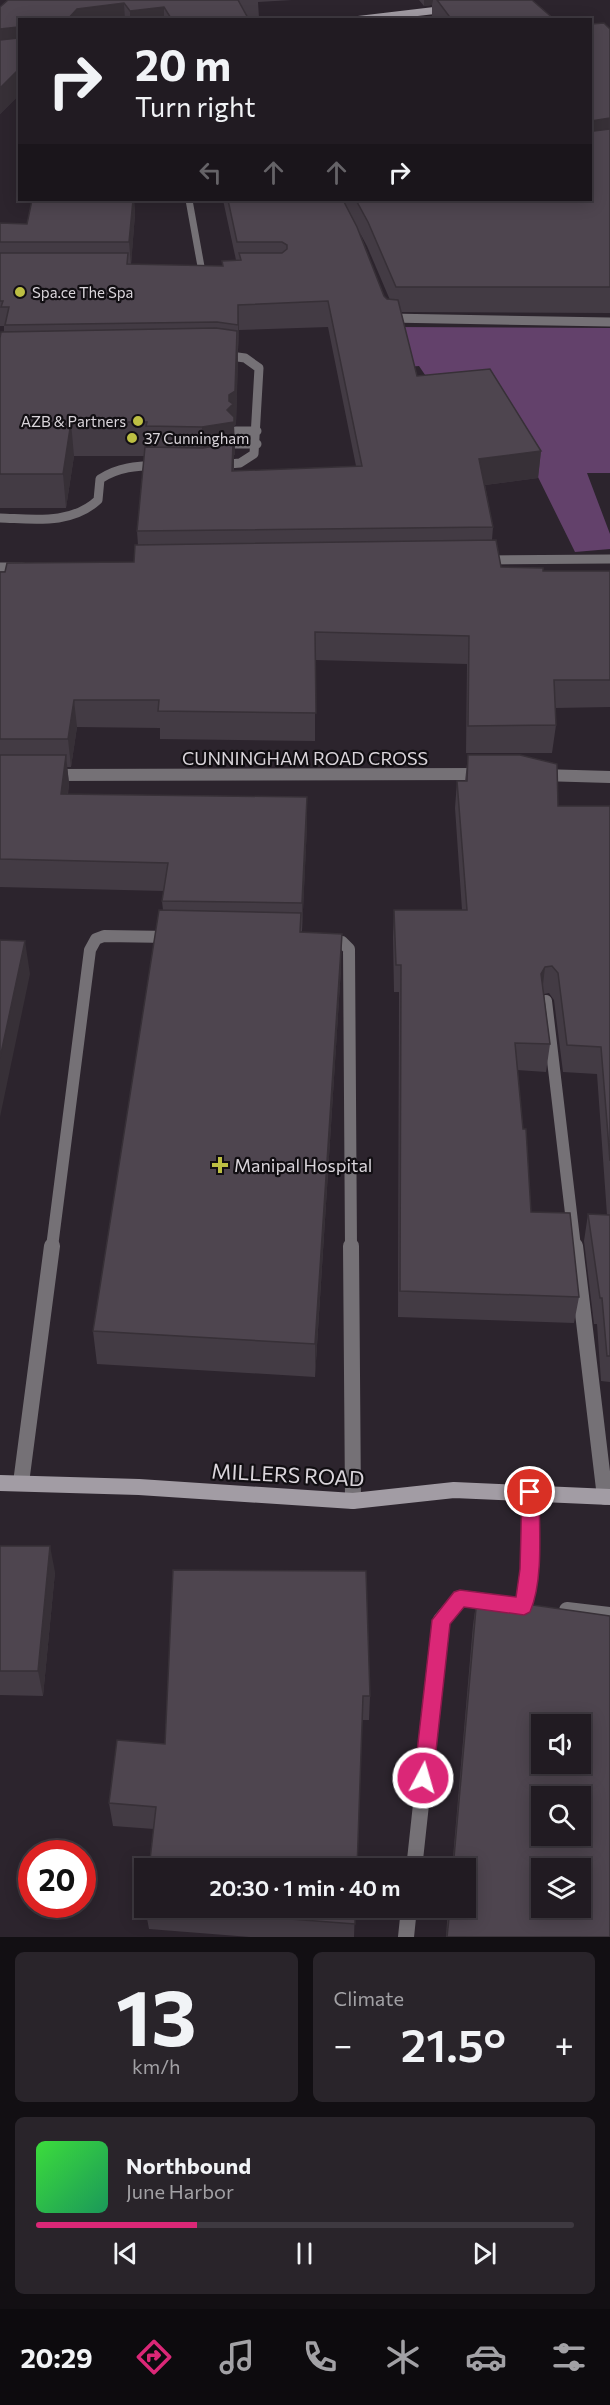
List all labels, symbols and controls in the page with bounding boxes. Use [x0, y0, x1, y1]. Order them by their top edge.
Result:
text: 20 m [135, 38, 231, 90]
icon: right [36, 42, 114, 120]
text: Turn right [135, 90, 255, 123]
icon: left [194, 156, 227, 189]
icon: ahead [257, 156, 290, 189]
icon: ahead [320, 156, 353, 189]
icon: right [383, 156, 416, 189]
place label: Spa.ce The Spa [32, 283, 133, 301]
marker: Spa.ce The Spa [13, 285, 27, 299]
place label: AZB & Partners [21, 412, 126, 430]
marker: AZB & Partners [131, 414, 145, 428]
place label: 37 Cunningham [144, 429, 249, 447]
marker: 37 Cunningham [125, 431, 139, 445]
street label: CUNNINGHAM ROAD CROSS [182, 747, 428, 769]
place label: Manipal Hospital [234, 1154, 372, 1176]
marker: Manipal Hospital [211, 1156, 229, 1174]
street label: MILLERS ROAD [211, 1458, 365, 1490]
pin [504, 1466, 555, 1517]
icon: arrive [513, 1475, 546, 1508]
map controls [531, 1714, 591, 1918]
button: sound [531, 1714, 591, 1774]
position arrow [391, 1746, 455, 1810]
button: search [531, 1786, 591, 1846]
speed limit sign: 20 [18, 1840, 96, 1918]
button: layers [531, 1858, 591, 1918]
text: 20:30 · 1 min · 40 m [210, 1874, 400, 1901]
text: 13 [116, 1967, 197, 2062]
text: Climate [334, 1986, 404, 2010]
text: 21.5° [401, 2016, 506, 2071]
text: − [334, 2023, 352, 2064]
text: + [555, 2023, 574, 2064]
text: km/h [132, 2054, 181, 2078]
text: Northbound [126, 2152, 251, 2179]
text: June Harbor [126, 2179, 234, 2203]
icon: previous [109, 2237, 142, 2270]
icon: pause [288, 2237, 321, 2270]
icon: next [468, 2237, 501, 2270]
icon: directions [133, 2336, 175, 2378]
icon: music [216, 2336, 258, 2378]
icon: phone [299, 2336, 341, 2378]
icon: climate [382, 2336, 424, 2378]
icon: car [465, 2336, 507, 2378]
icon: filters [548, 2336, 590, 2378]
text: 20:29 [20, 2341, 93, 2374]

